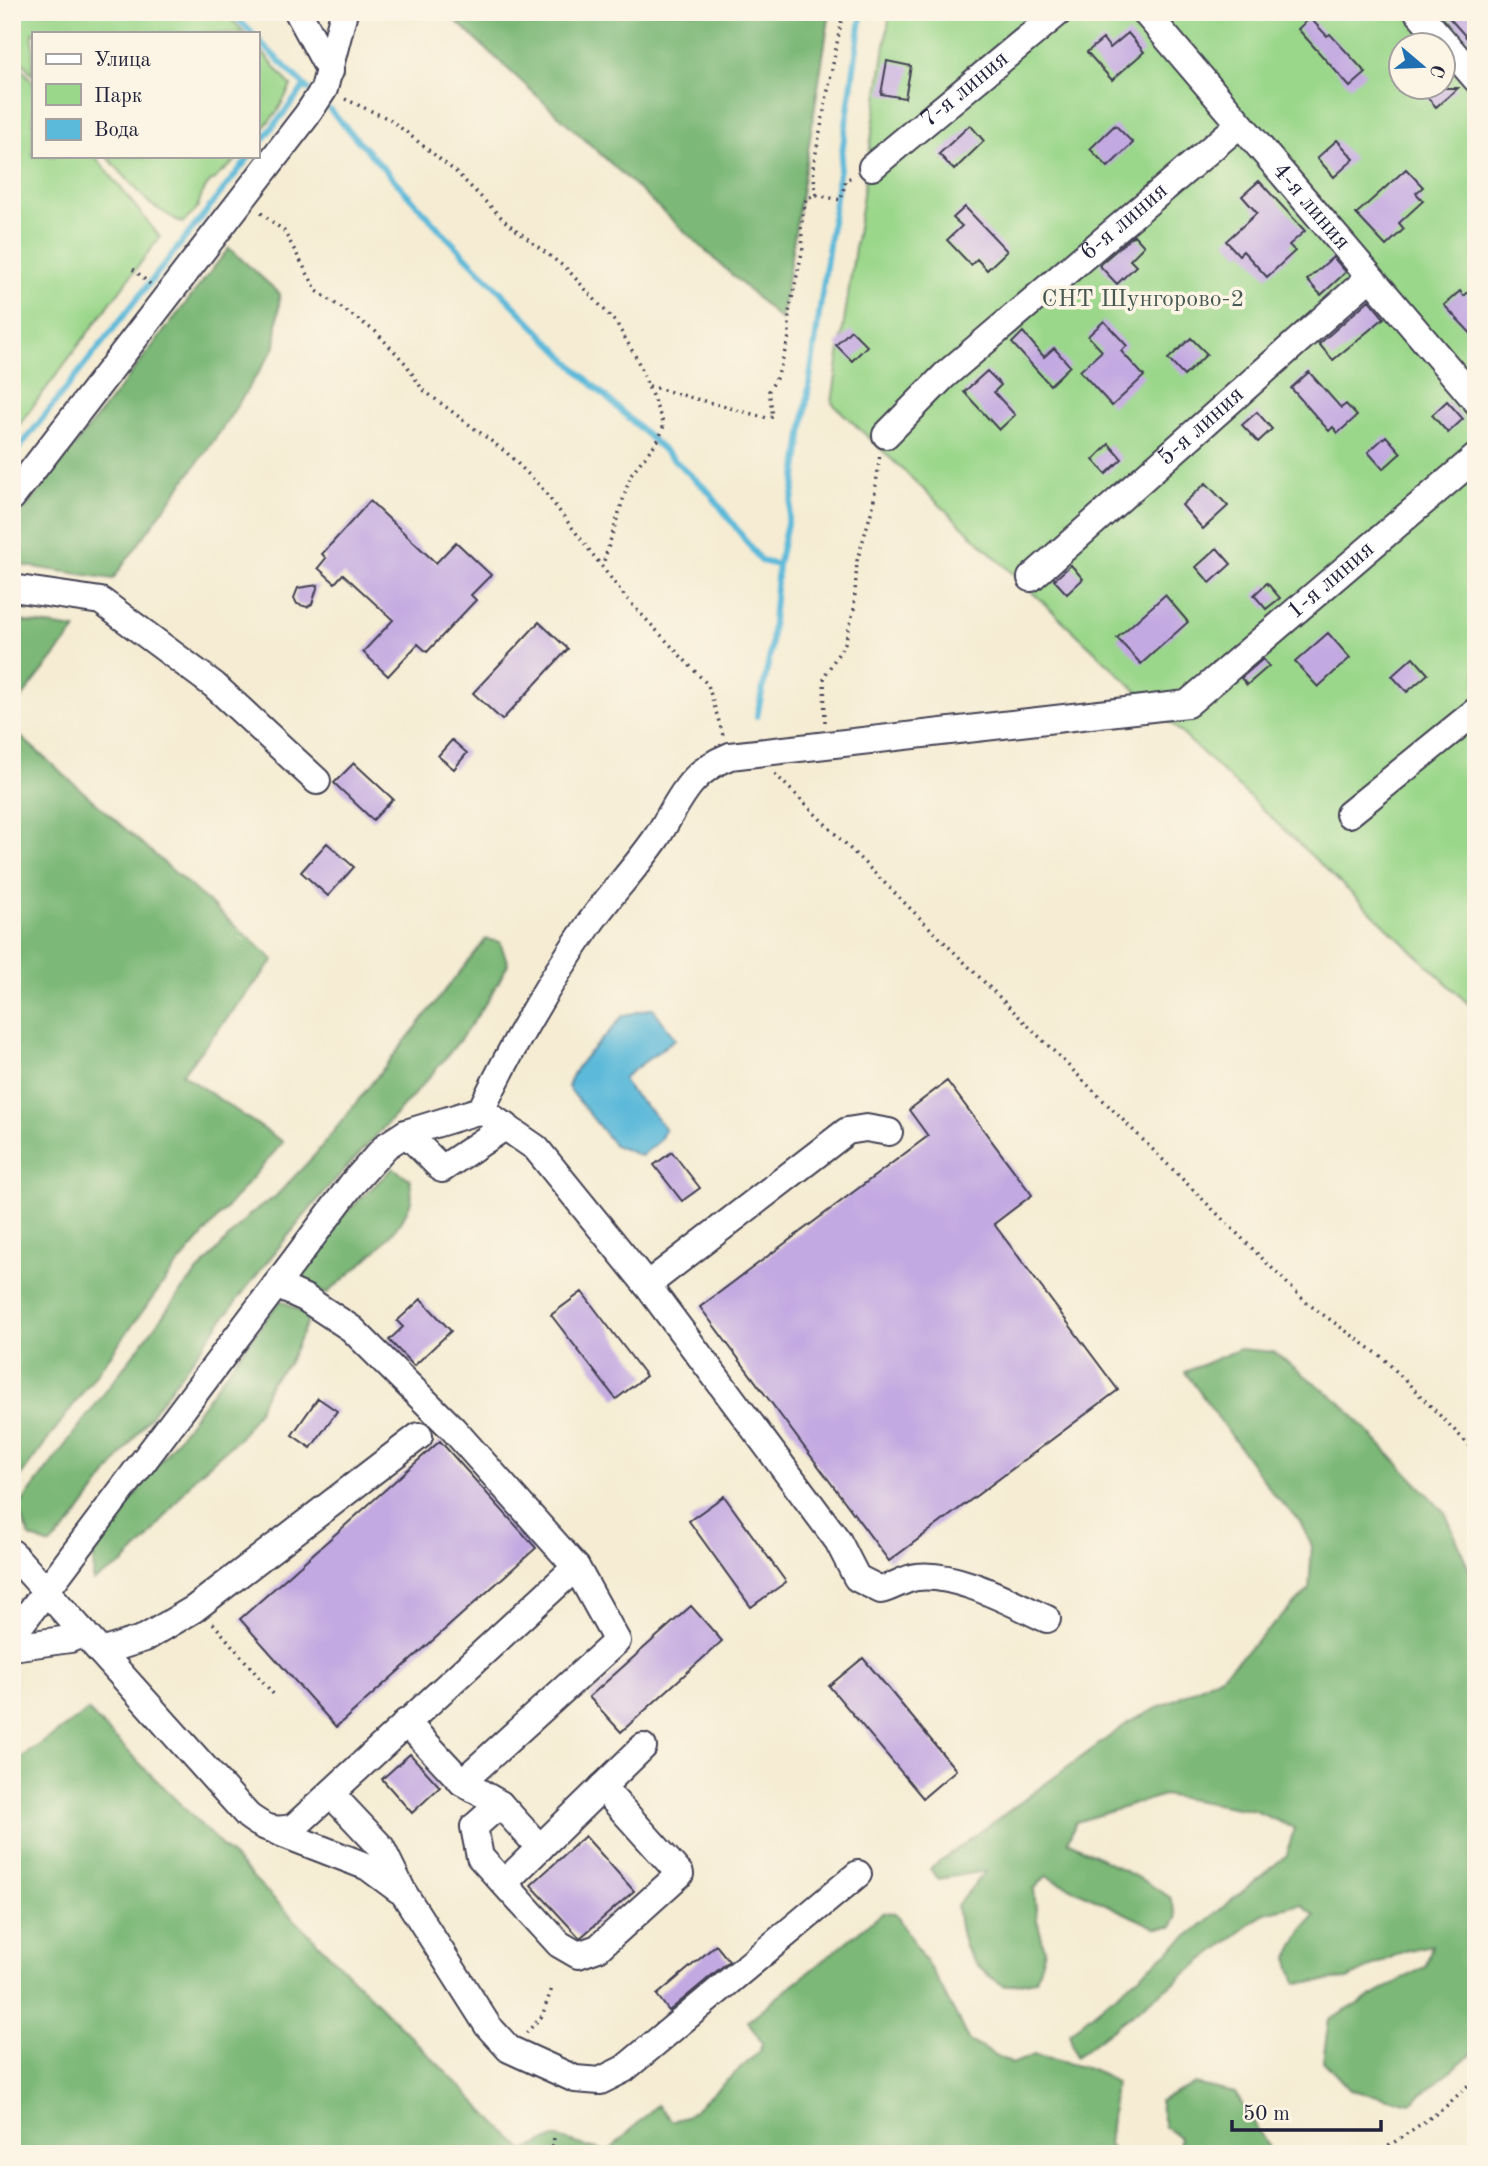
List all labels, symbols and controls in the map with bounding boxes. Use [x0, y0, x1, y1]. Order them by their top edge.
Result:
legend [32, 32, 259, 158]
north arrow [1386, 32, 1456, 102]
street label: 7-я линия [917, 47, 1013, 133]
text: Улица [94, 50, 151, 71]
text: С [1425, 62, 1447, 80]
text: Парк [94, 86, 143, 107]
text: Вода [94, 120, 139, 141]
street label: 4-я линия [1268, 159, 1354, 255]
street label: 6-я линия [1077, 179, 1173, 266]
park label: СНТ Шунгорово-2 [1042, 288, 1244, 312]
street label: 5-я линия [1154, 383, 1249, 471]
street label: 1-я линия [1283, 537, 1379, 624]
scale bar [1232, 2089, 1381, 2133]
text: 50 m [1243, 2104, 1290, 2125]

